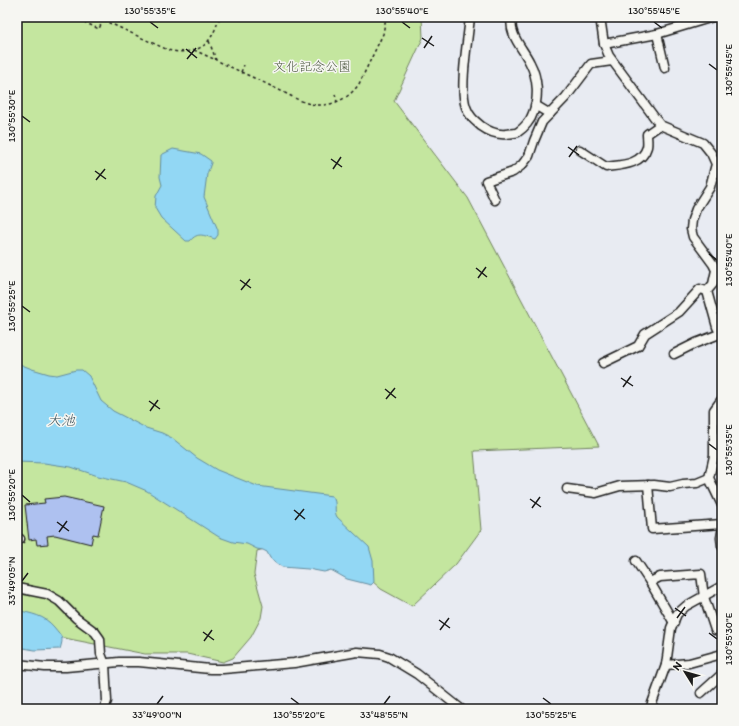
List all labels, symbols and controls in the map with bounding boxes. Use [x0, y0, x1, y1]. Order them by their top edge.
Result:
text: 130°55'35"E [124, 4, 176, 17]
text: 130°55'40"E [376, 4, 429, 17]
text: 130°55'45"E [628, 4, 680, 17]
text: 130°55'45"E [722, 44, 735, 96]
park label: 文化記念公園 [273, 59, 351, 74]
text: 130°55'30"E [5, 89, 18, 142]
text: 130°55'40"E [722, 233, 735, 286]
text: 130°55'25"E [5, 280, 18, 332]
water label: 大池 [47, 412, 76, 429]
text: 130°55'35"E [722, 424, 735, 476]
text: 130°55'20"E [5, 468, 18, 521]
text: 33°49'05"N [5, 556, 18, 605]
text: 130°55'30"E [722, 612, 735, 665]
north arrow [665, 652, 705, 692]
text: N [670, 659, 685, 673]
text: 33°49'00"N [132, 708, 182, 721]
text: 130°55'20"E [273, 708, 326, 721]
text: 33°48'55"N [360, 708, 408, 721]
text: 130°55'25"E [525, 708, 577, 721]

